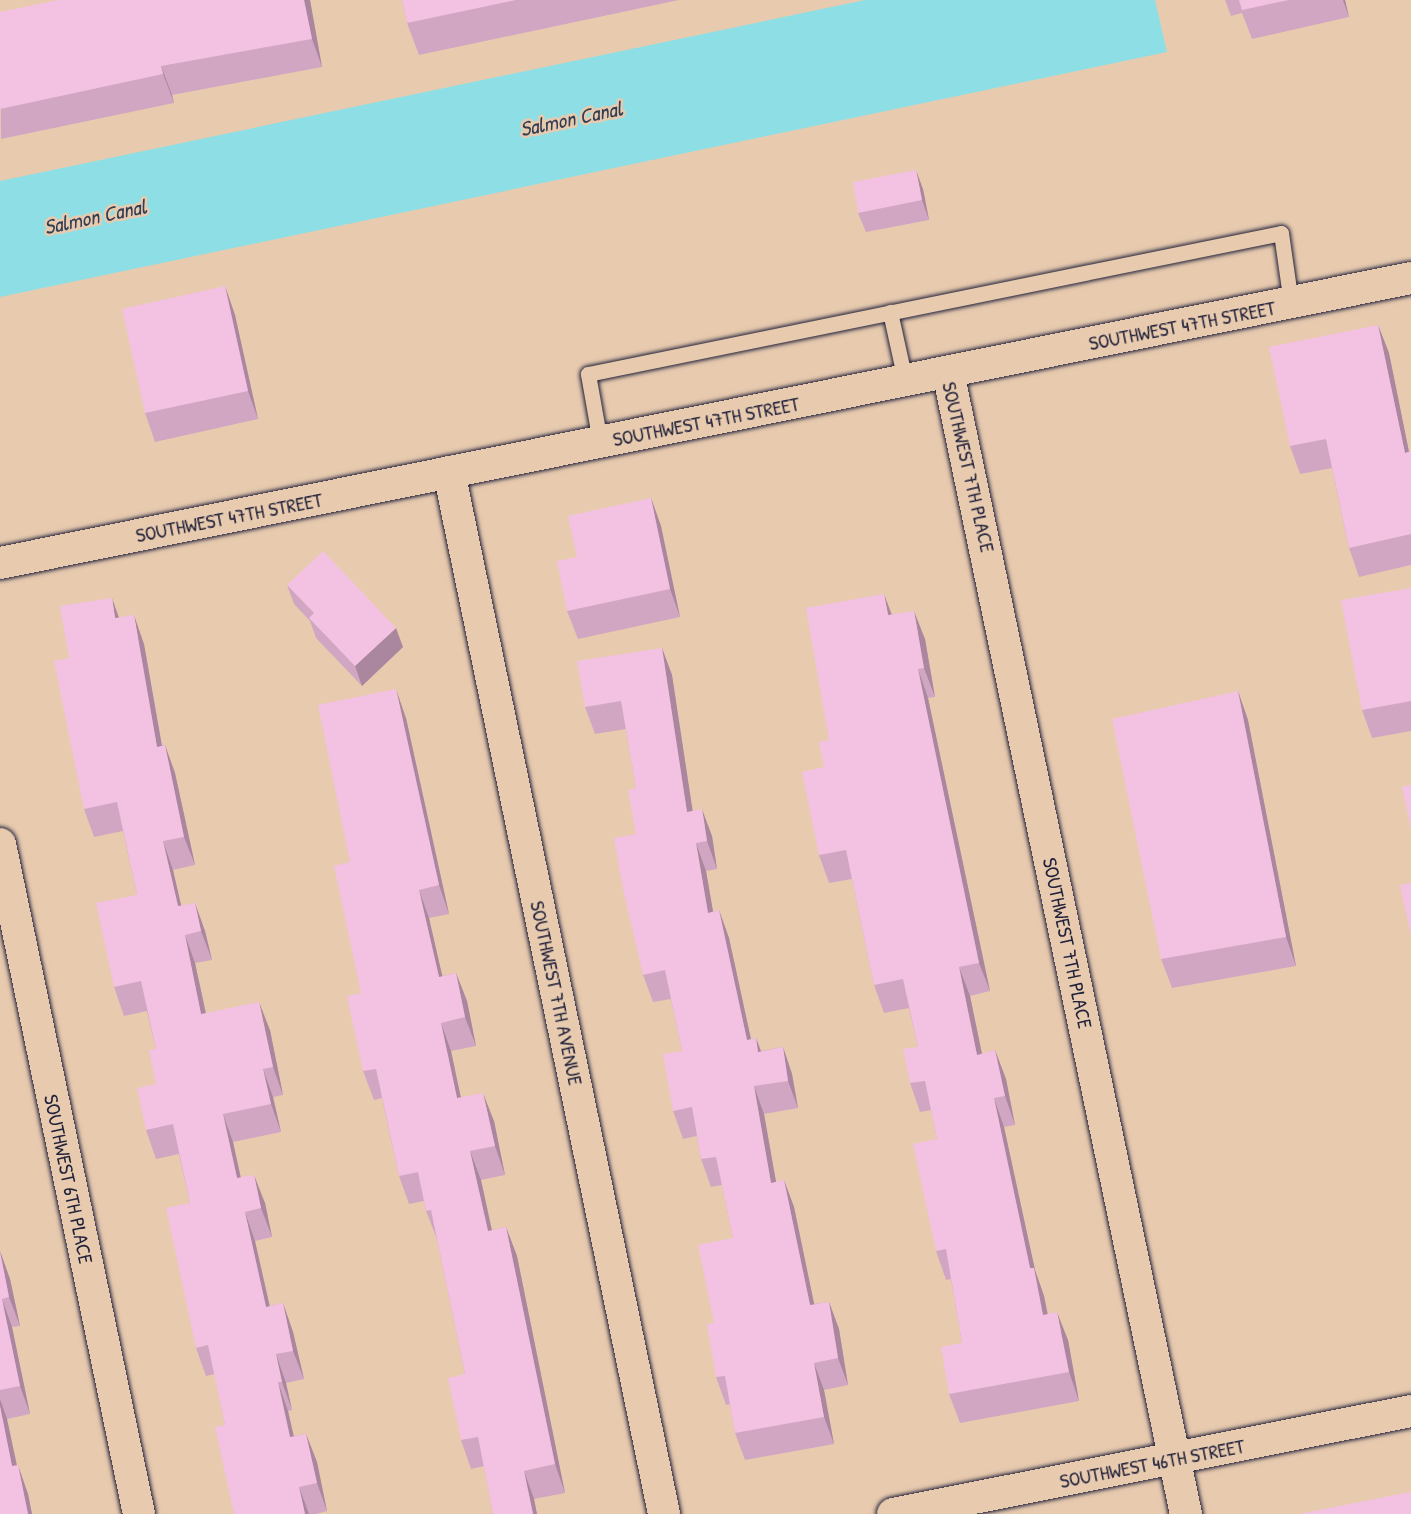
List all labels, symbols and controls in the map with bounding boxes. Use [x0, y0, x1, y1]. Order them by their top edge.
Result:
water label: Salmon Canal [518, 96, 624, 142]
water label: Salmon Canal [42, 194, 148, 240]
street label: SOUTHWEST 47TH STREET [1087, 295, 1277, 355]
street label: SOUTHWEST 7TH PLACE [938, 379, 1000, 555]
street label: SOUTHWEST 47TH STREET [611, 391, 801, 451]
street label: SOUTHWEST 47TH STREET [134, 487, 324, 547]
street label: SOUTHWEST 7TH PLACE [1038, 855, 1098, 1031]
street label: SOUTHWEST 7TH AVENUE [526, 899, 588, 1087]
street label: SOUTHWEST 6TH PLACE [39, 1092, 99, 1266]
street label: SOUTHWEST 46TH STREET [1058, 1433, 1246, 1493]

